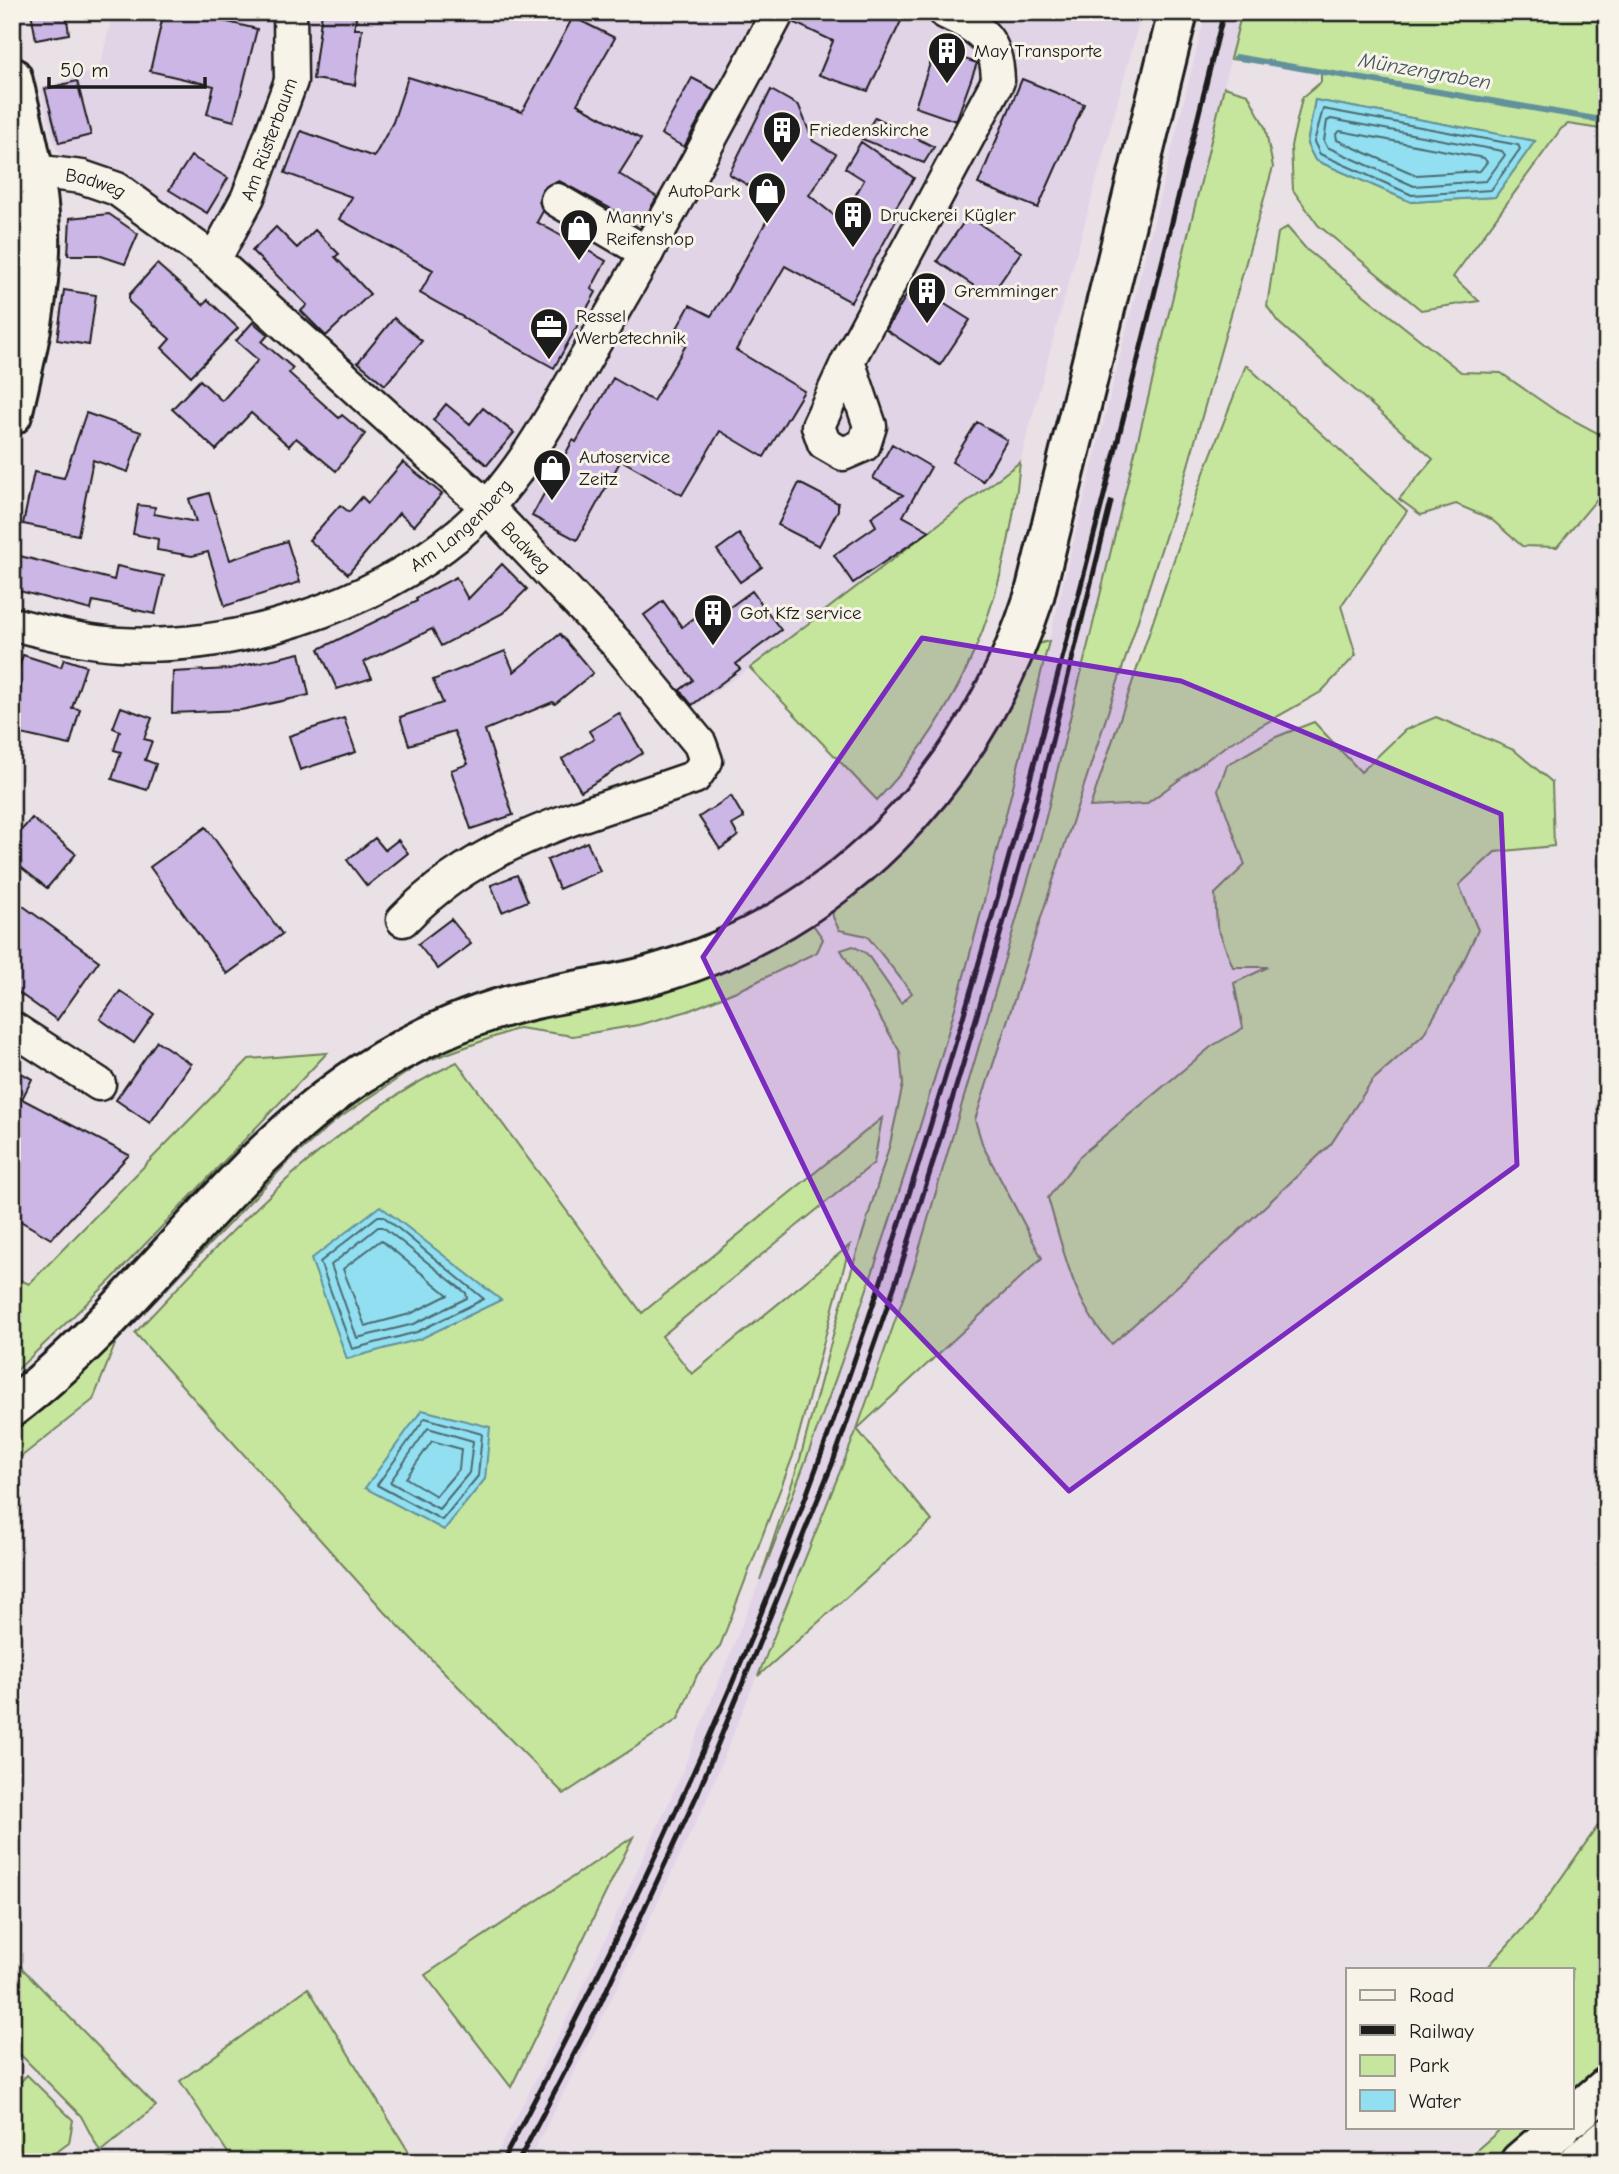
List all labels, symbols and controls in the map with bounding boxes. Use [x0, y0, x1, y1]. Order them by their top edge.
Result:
building icon: May Transporte [926, 30, 968, 85]
place label: May Transporte [974, 40, 1102, 62]
scale bar [49, 46, 205, 90]
water label: Münzengraben [1356, 47, 1493, 94]
text: 50 m [60, 58, 109, 82]
street label: Am Rüsterbaum [237, 75, 302, 204]
building icon: Friedenskirche [761, 109, 803, 164]
place label: Friedenskirche [809, 119, 929, 141]
street label: Badweg [64, 164, 131, 203]
shop icon: AutoPark [746, 170, 788, 225]
place label: AutoPark [668, 180, 741, 202]
building icon: Druckerei Kügler [832, 194, 874, 249]
place label: Druckerei Kügler [880, 204, 1016, 226]
place label: Manny's Reifenshop [606, 206, 694, 250]
shop icon: Manny's Reifenshop [558, 207, 600, 262]
building icon: Gremminger [906, 270, 948, 325]
place label: Gremminger [954, 280, 1058, 302]
place label: Ressel Werbetechnik [576, 305, 686, 349]
office icon: Ressel Werbetechnik [528, 306, 570, 361]
place label: Autoservice Zeitz [579, 446, 670, 490]
shop icon: Autoservice Zeitz [531, 447, 573, 502]
street label: Am Langenberg [406, 475, 517, 577]
street label: Badweg [496, 518, 555, 578]
building icon: Got Kfz service [692, 592, 734, 647]
place label: Got Kfz service [740, 602, 862, 624]
legend [1346, 1968, 1574, 2128]
text: Road [1409, 1983, 1454, 2007]
text: Railway [1409, 2019, 1474, 2043]
text: Park [1409, 2053, 1449, 2077]
text: Water [1409, 2089, 1462, 2113]

